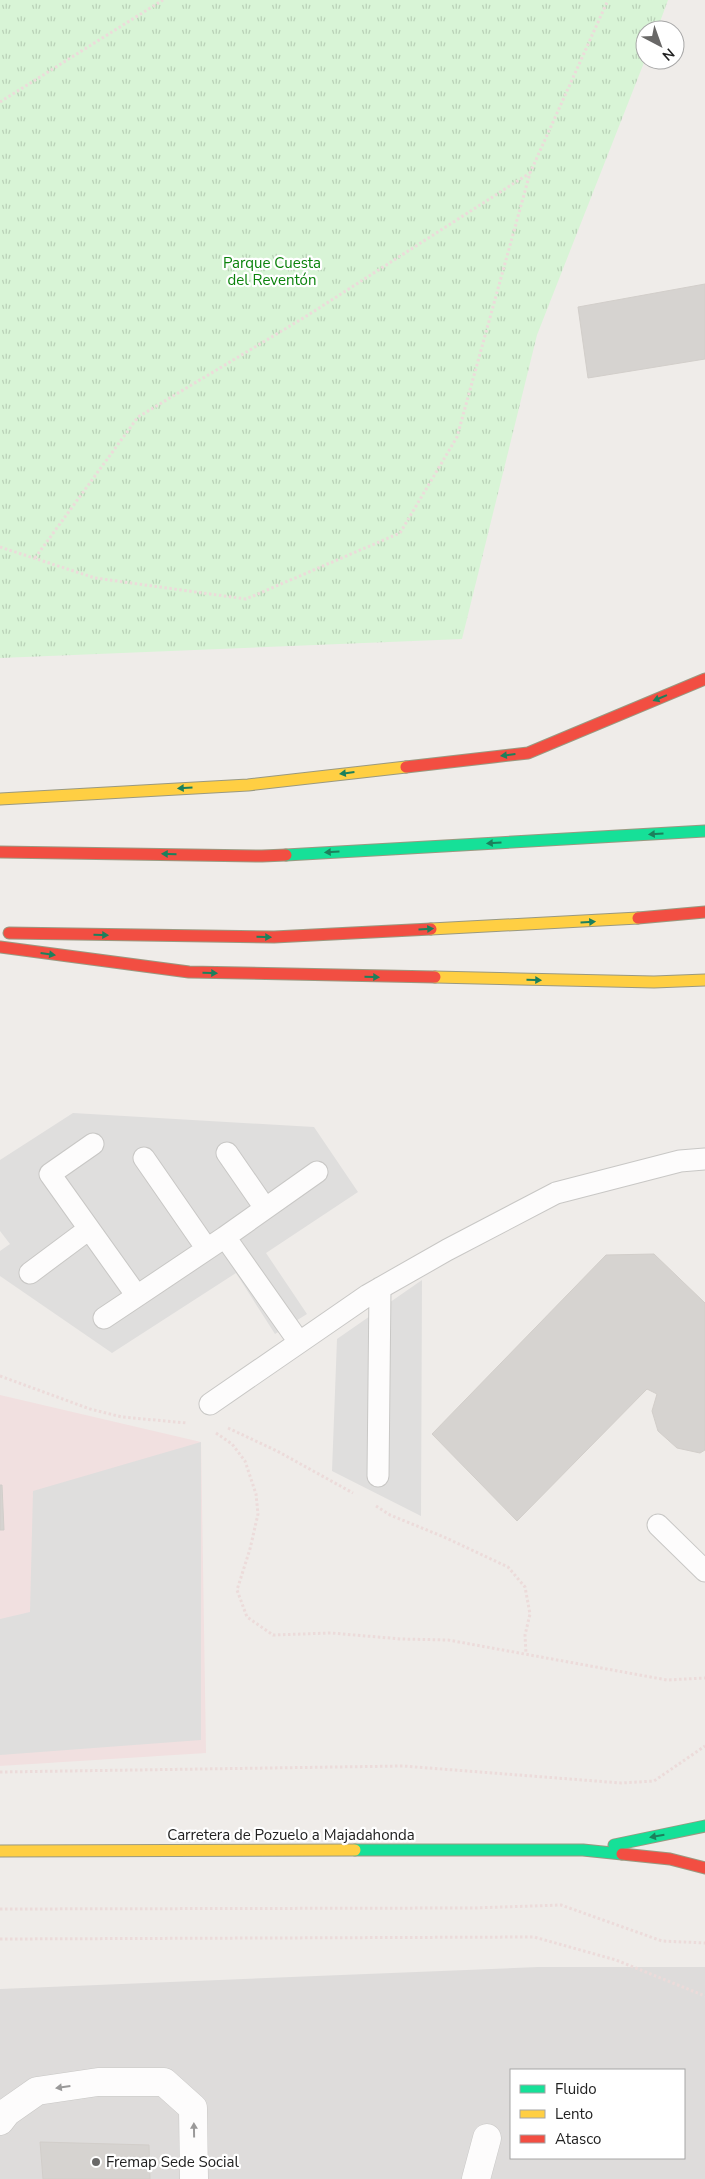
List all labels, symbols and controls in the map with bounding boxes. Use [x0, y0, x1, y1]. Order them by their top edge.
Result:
north arrow [635, 20, 685, 70]
text: N [658, 44, 678, 65]
park label: Parque Cuesta del Reventón [223, 253, 321, 290]
one-way arrow [652, 694, 667, 702]
one-way arrow [500, 751, 516, 759]
one-way arrow [339, 769, 355, 777]
one-way arrow [177, 785, 193, 793]
one-way arrow [648, 830, 664, 838]
one-way arrow [486, 839, 502, 847]
one-way arrow [324, 848, 340, 856]
one-way arrow [161, 850, 177, 858]
one-way arrow [581, 917, 597, 925]
one-way arrow [418, 925, 434, 933]
one-way arrow [93, 931, 109, 939]
one-way arrow [256, 933, 272, 941]
one-way arrow [41, 950, 57, 958]
one-way arrow [202, 969, 218, 977]
one-way arrow [364, 973, 380, 981]
one-way arrow [527, 977, 543, 985]
street label: Carretera de Pozuelo a Majadahonda [167, 1825, 415, 1845]
one-way arrow [649, 1833, 665, 1841]
legend [510, 2069, 685, 2159]
text: Fluido [555, 2079, 597, 2099]
one-way arrow [55, 2083, 71, 2091]
text: Lento [555, 2104, 593, 2124]
one-way arrow [189, 2122, 197, 2138]
text: Atasco [555, 2129, 601, 2149]
place label: Fremap Sede Social [106, 2152, 239, 2172]
marker: Fremap Sede Social [90, 2156, 102, 2168]

